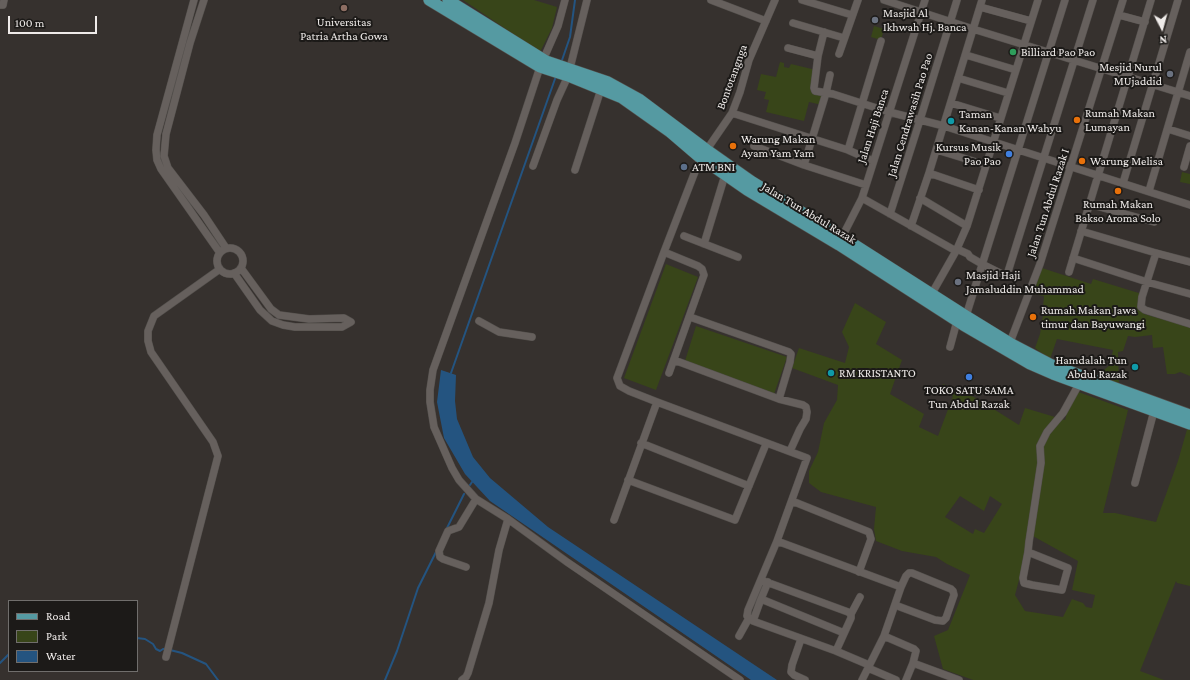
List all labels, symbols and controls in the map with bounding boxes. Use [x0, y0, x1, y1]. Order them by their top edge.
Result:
marker: Universitas Patria Artha Gowa [339, 3, 349, 13]
place label: Masjid Al Ikhwah Hj. Banca [883, 6, 967, 34]
scale bar [10, 8, 99, 34]
north arrow [1142, 8, 1182, 48]
place label: Universitas Patria Artha Gowa [300, 15, 388, 43]
marker: Masjid Al Ikhwah Hj. Banca [870, 15, 880, 25]
text: 100 m [15, 16, 44, 30]
text: N [1159, 34, 1168, 46]
street label: Bontotangnga [714, 42, 750, 112]
place label: Billiard Pao Pao [1021, 45, 1095, 59]
marker: Billiard Pao Pao [1008, 47, 1018, 57]
street label: Jalan Cendrawasih Pao Pao [884, 51, 936, 179]
place label: Mesjid Nurul MUjaddid [1099, 60, 1162, 88]
marker: Mesjid Nurul MUjaddid [1165, 69, 1175, 79]
street label: Jalan Haji Banca [854, 87, 892, 165]
place label: Rumah Makan Lumayan [1085, 106, 1155, 134]
place label: Taman Kanan-Kanan Wahyu [959, 107, 1062, 135]
marker: Rumah Makan Lumayan [1072, 115, 1082, 125]
marker: Taman Kanan-Kanan Wahyu [946, 116, 956, 126]
place label: Warung Makan Ayam Yam Yam [741, 132, 815, 160]
place label: Kursus Musik Pao Pao [936, 140, 1001, 168]
marker: Warung Makan Ayam Yam Yam [728, 141, 738, 151]
street label: Jalan Tun Abdul Razak I [1024, 147, 1072, 259]
marker: Kursus Musik Pao Pao [1004, 149, 1014, 159]
place label: Warung Melisa [1090, 154, 1163, 168]
marker: Warung Melisa [1077, 156, 1087, 166]
place label: ATM BNI [692, 160, 735, 174]
marker: ATM BNI [679, 162, 689, 172]
street label: Jalan Tun Abdul Razak [759, 179, 859, 247]
marker: Rumah Makan Bakso Aroma Solo [1113, 186, 1123, 196]
place label: Rumah Makan Bakso Aroma Solo [1075, 197, 1161, 225]
place label: Masjid Haji Jamaluddin Muhammad [966, 268, 1084, 296]
marker: Masjid Haji Jamaluddin Muhammad [953, 277, 963, 287]
place label: Rumah Makan Jawa timur dan Bayuwangi [1041, 303, 1145, 331]
marker: Rumah Makan Jawa timur dan Bayuwangi [1028, 312, 1038, 322]
place label: Hamdalah Tun Abdul Razak [1055, 353, 1127, 381]
marker: Hamdalah Tun Abdul Razak [1130, 362, 1140, 372]
place label: RM KRISTANTO [839, 366, 916, 380]
marker: RM KRISTANTO [826, 368, 836, 378]
marker: TOKO SATU SAMA Tun Abdul Razak [964, 372, 974, 382]
place label: TOKO SATU SAMA Tun Abdul Razak [924, 383, 1014, 411]
legend [8, 600, 138, 672]
text: Road [46, 609, 70, 623]
text: Park [46, 629, 67, 643]
text: Water [46, 649, 75, 663]

